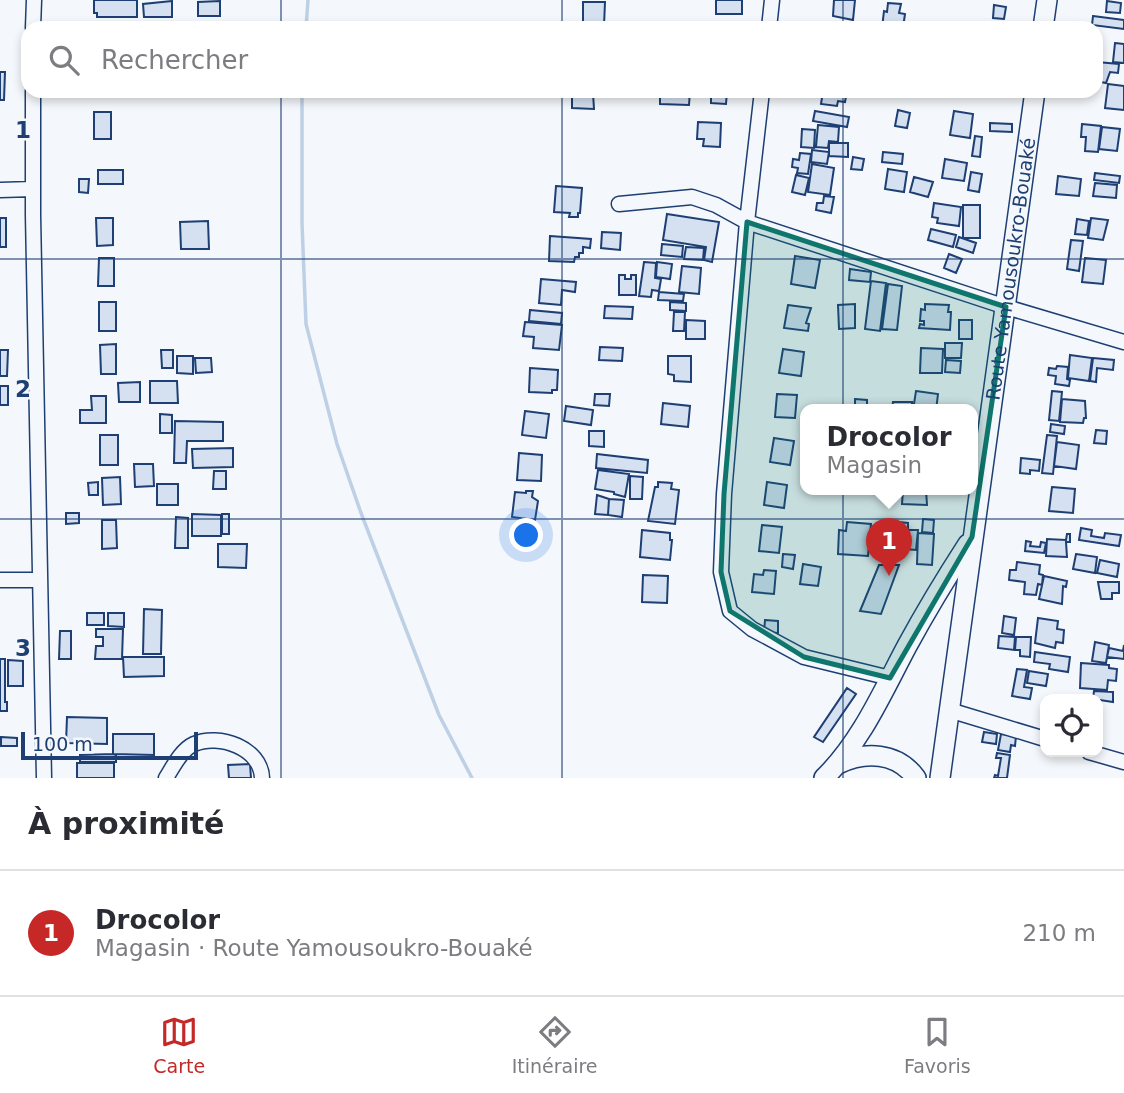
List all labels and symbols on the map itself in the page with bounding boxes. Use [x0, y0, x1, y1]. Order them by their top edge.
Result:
text: 1 [15, 117, 31, 143]
street label: Route Yamousoukro-Bouaké [981, 136, 1039, 401]
text: 2 [15, 376, 31, 402]
your location [509, 518, 543, 552]
pin: 1 [866, 518, 912, 576]
text: 3 [15, 635, 31, 661]
scale bar [21, 729, 198, 761]

